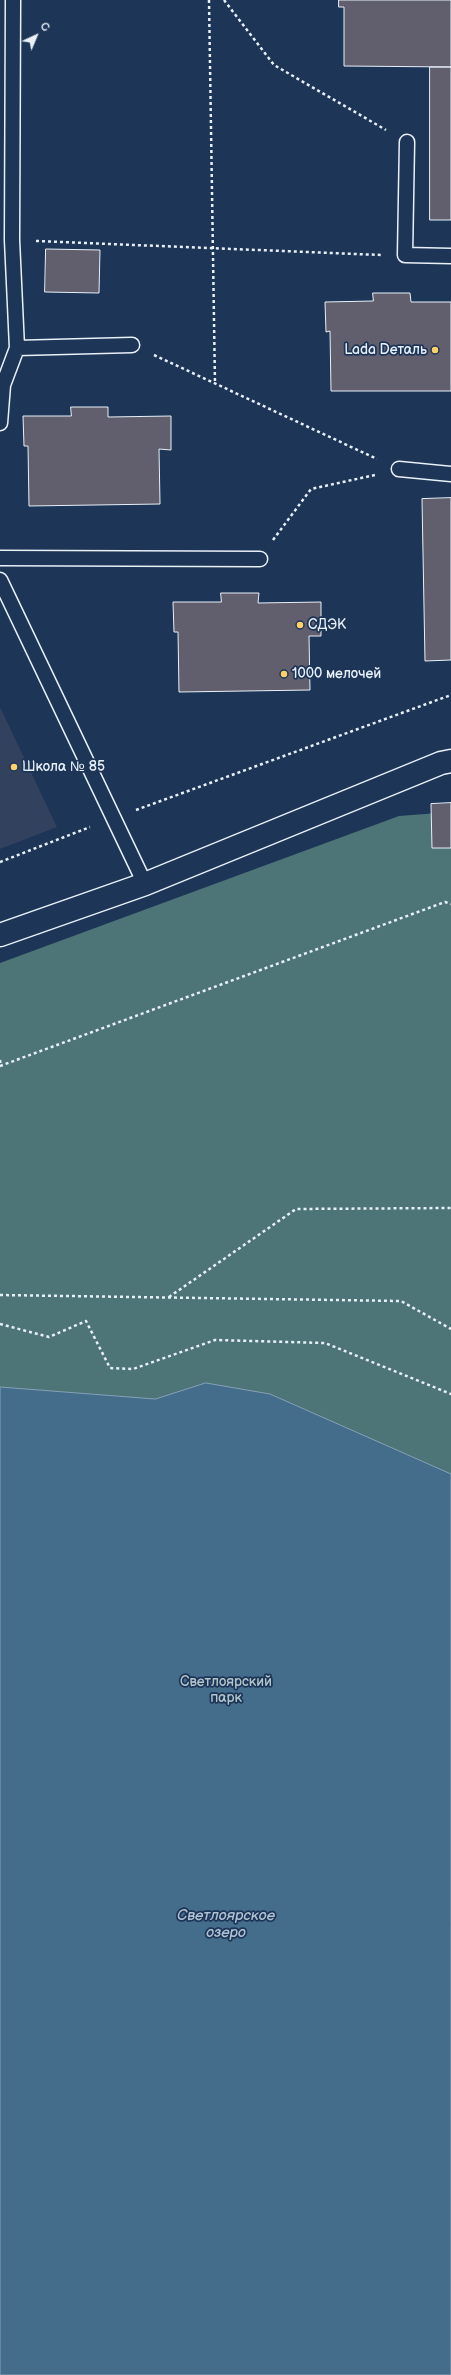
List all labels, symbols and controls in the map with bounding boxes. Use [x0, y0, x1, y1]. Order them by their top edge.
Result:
north arrow [16, 16, 56, 56]
text: С [37, 20, 52, 34]
place label: Lada Dеталь [344, 342, 427, 358]
marker: Lada Dеталь [430, 345, 440, 355]
place label: СДЭК [308, 617, 346, 633]
marker: СДЭК [295, 620, 305, 630]
place label: 1000 мелочей [292, 666, 381, 682]
marker: 1000 мелочей [279, 669, 289, 679]
place label: Школа № 85 [22, 759, 105, 775]
marker: Школа № 85 [9, 762, 19, 772]
park label: Светлоярский парк [180, 1674, 272, 1706]
water label: Светлоярское озеро [177, 1907, 275, 1942]

